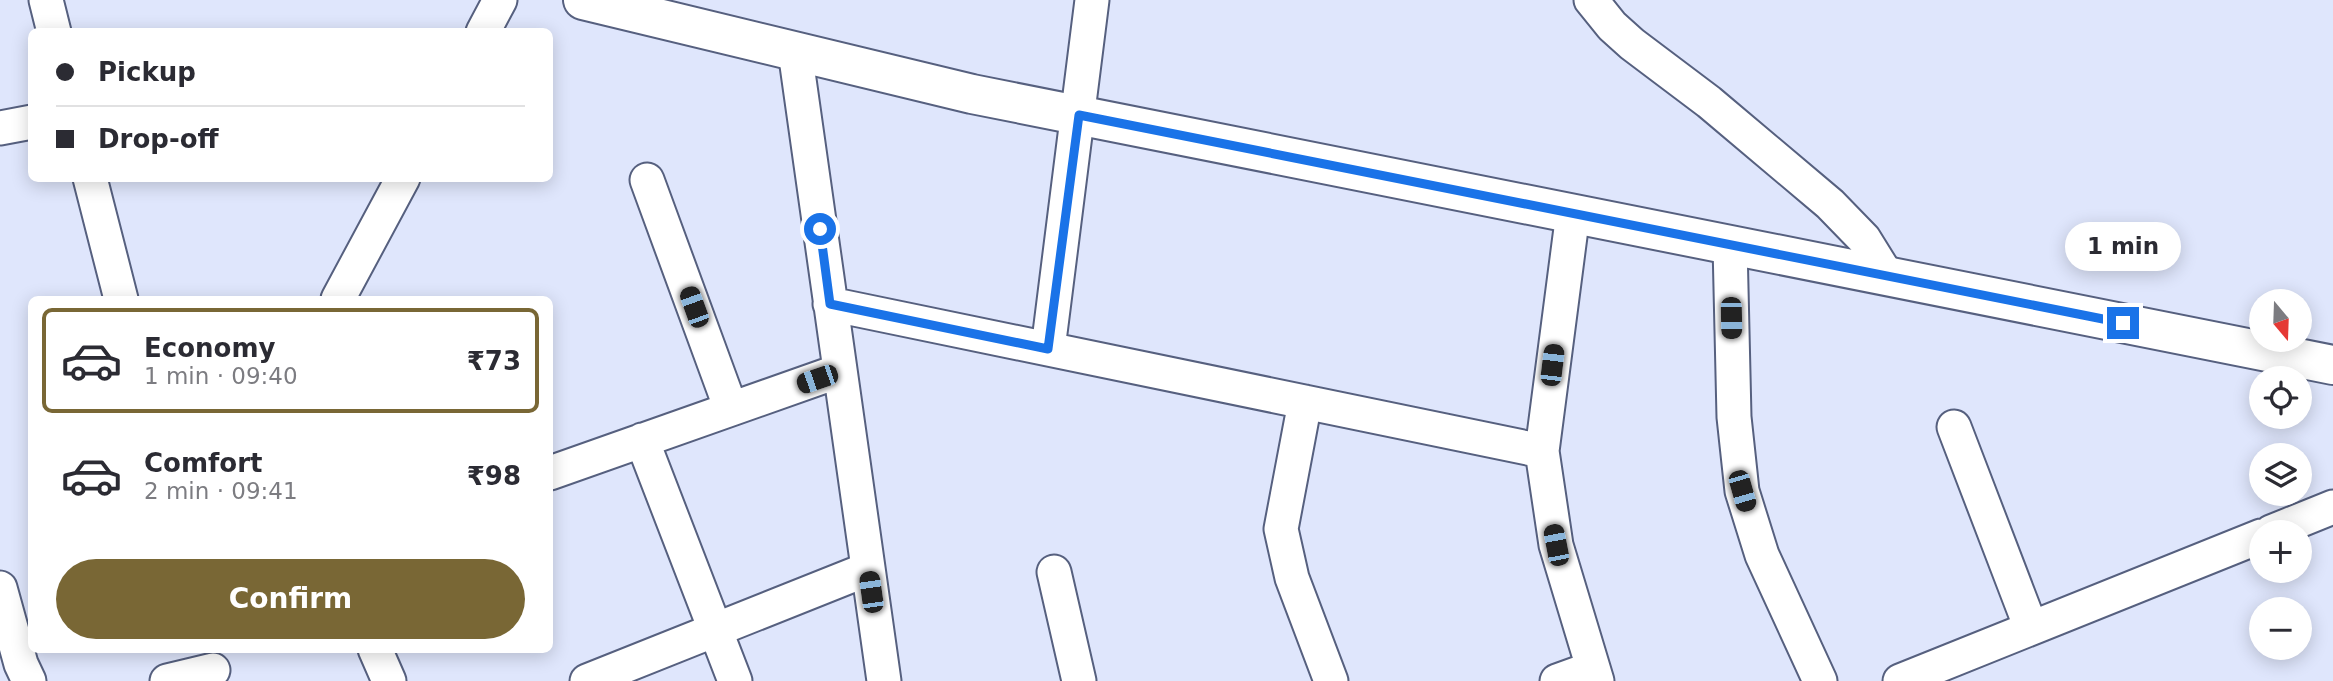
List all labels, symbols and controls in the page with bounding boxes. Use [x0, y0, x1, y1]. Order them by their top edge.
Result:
text: Pickup [98, 57, 196, 87]
text: Drop-off [98, 124, 219, 154]
route start [804, 213, 836, 245]
callout: 1 min [2065, 222, 2181, 270]
text: 1 min [2087, 233, 2159, 259]
car [677, 284, 712, 330]
north arrow [2249, 289, 2312, 352]
map controls [2249, 289, 2312, 660]
car [1721, 297, 1742, 339]
route end [2107, 307, 2139, 339]
icon: car [60, 329, 123, 392]
text: Economy [144, 333, 275, 363]
car [1540, 343, 1565, 387]
text: ₹73 [467, 346, 521, 376]
car [794, 362, 841, 396]
text: 1 min · 09:40 [144, 363, 298, 389]
button: locate [2249, 366, 2312, 429]
button: layers [2249, 443, 2312, 506]
icon: car [60, 444, 123, 507]
text: Comfort [144, 448, 262, 478]
text: ₹98 [467, 461, 521, 491]
car [1727, 468, 1758, 514]
text: 2 min · 09:41 [144, 478, 298, 504]
button: + [2249, 520, 2312, 583]
car [1542, 522, 1571, 568]
button: Confirm [56, 559, 525, 639]
car [858, 570, 885, 614]
button: − [2249, 597, 2312, 660]

